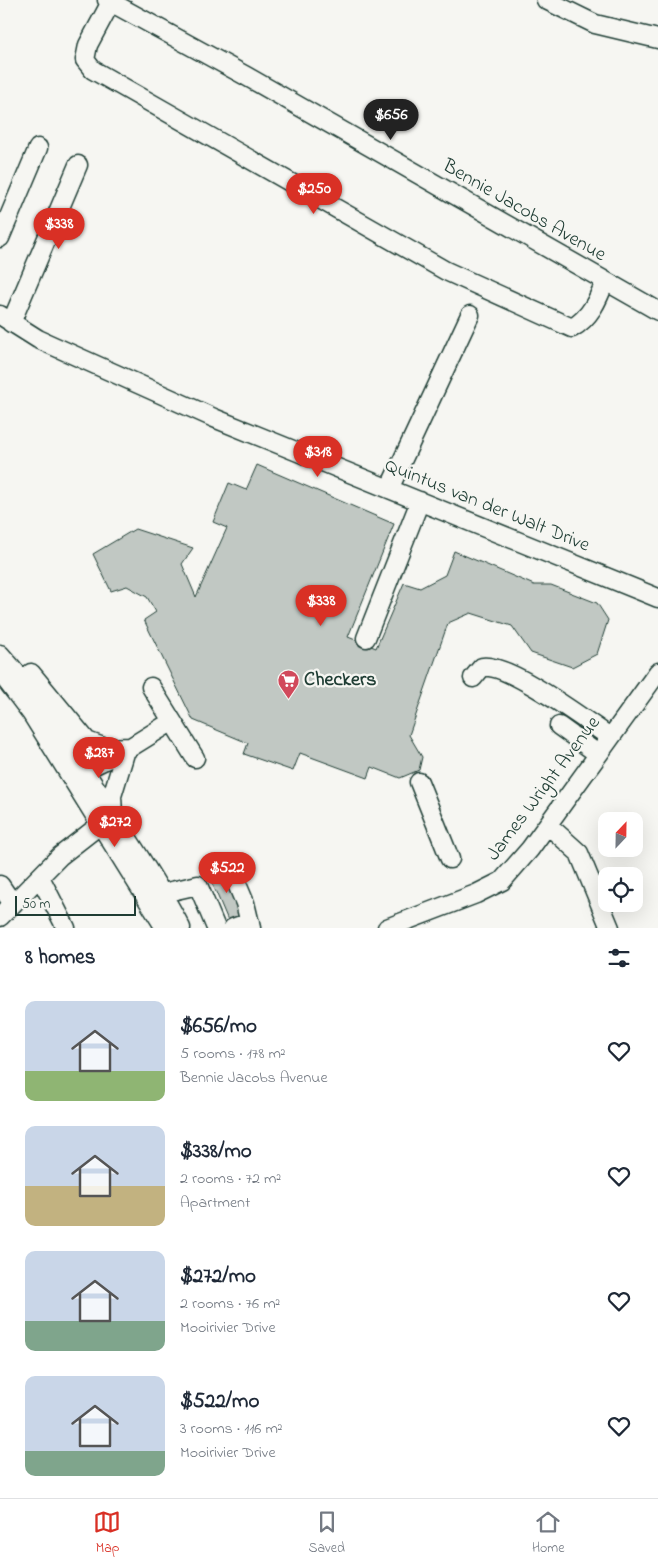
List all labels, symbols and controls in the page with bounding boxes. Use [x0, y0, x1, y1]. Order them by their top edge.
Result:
pin: $656 [361, 98, 421, 141]
text: $656 [375, 103, 407, 127]
street label: Bennie Jacobs Avenue [436, 152, 611, 270]
pin: $250 [284, 172, 344, 215]
text: $250 [297, 177, 331, 201]
pin: $338 [29, 208, 89, 250]
text: $338 [45, 212, 73, 236]
pin: $318 [288, 436, 348, 478]
text: $318 [304, 440, 332, 464]
street label: Quintus van der Walt Drive [380, 452, 594, 560]
pin: $338 [291, 584, 351, 627]
text: $338 [307, 589, 335, 613]
place label: Checkers [304, 666, 376, 695]
supermarket icon: Checkers [276, 668, 300, 699]
street label: James Wright Avenue [480, 710, 609, 868]
pin: $287 [69, 736, 129, 779]
text: $287 [84, 741, 114, 765]
pin: $272 [85, 806, 145, 848]
text: $272 [99, 810, 131, 834]
north arrow [598, 812, 642, 858]
map controls [598, 812, 643, 912]
pin: $522 [197, 852, 257, 894]
text: $522 [210, 856, 244, 880]
button: locate [598, 867, 643, 912]
scale bar [15, 893, 136, 916]
text: 50 m [22, 894, 50, 915]
text: 8 homes [25, 943, 95, 973]
icon: filters [605, 944, 633, 972]
text: $656/mo [180, 1012, 257, 1042]
icon: home [65, 1021, 125, 1081]
icon: heart [605, 1037, 633, 1065]
text: 5 rooms · 178 m² [180, 1042, 286, 1066]
text: Bennie Jacobs Avenue [180, 1066, 328, 1090]
text: $338/mo [180, 1137, 252, 1167]
icon: home [65, 1146, 125, 1206]
icon: heart [605, 1162, 633, 1190]
text: 2 rooms · 72 m² [180, 1167, 281, 1191]
text: Apartment [180, 1191, 250, 1215]
text: $272/mo [180, 1262, 256, 1292]
icon: home [65, 1271, 125, 1331]
icon: heart [605, 1287, 633, 1315]
text: 2 rooms · 76 m² [180, 1292, 280, 1316]
text: Mooirivier Drive [180, 1316, 276, 1340]
text: $522/mo [180, 1387, 259, 1417]
icon: home [65, 1396, 125, 1456]
icon: heart [605, 1412, 633, 1440]
text: 3 rooms · 116 m² [180, 1417, 283, 1441]
text: Mooirivier Drive [180, 1441, 276, 1465]
tab: Map [93, 1508, 121, 1559]
tab: Saved [308, 1508, 345, 1559]
tab: Home [532, 1508, 565, 1559]

